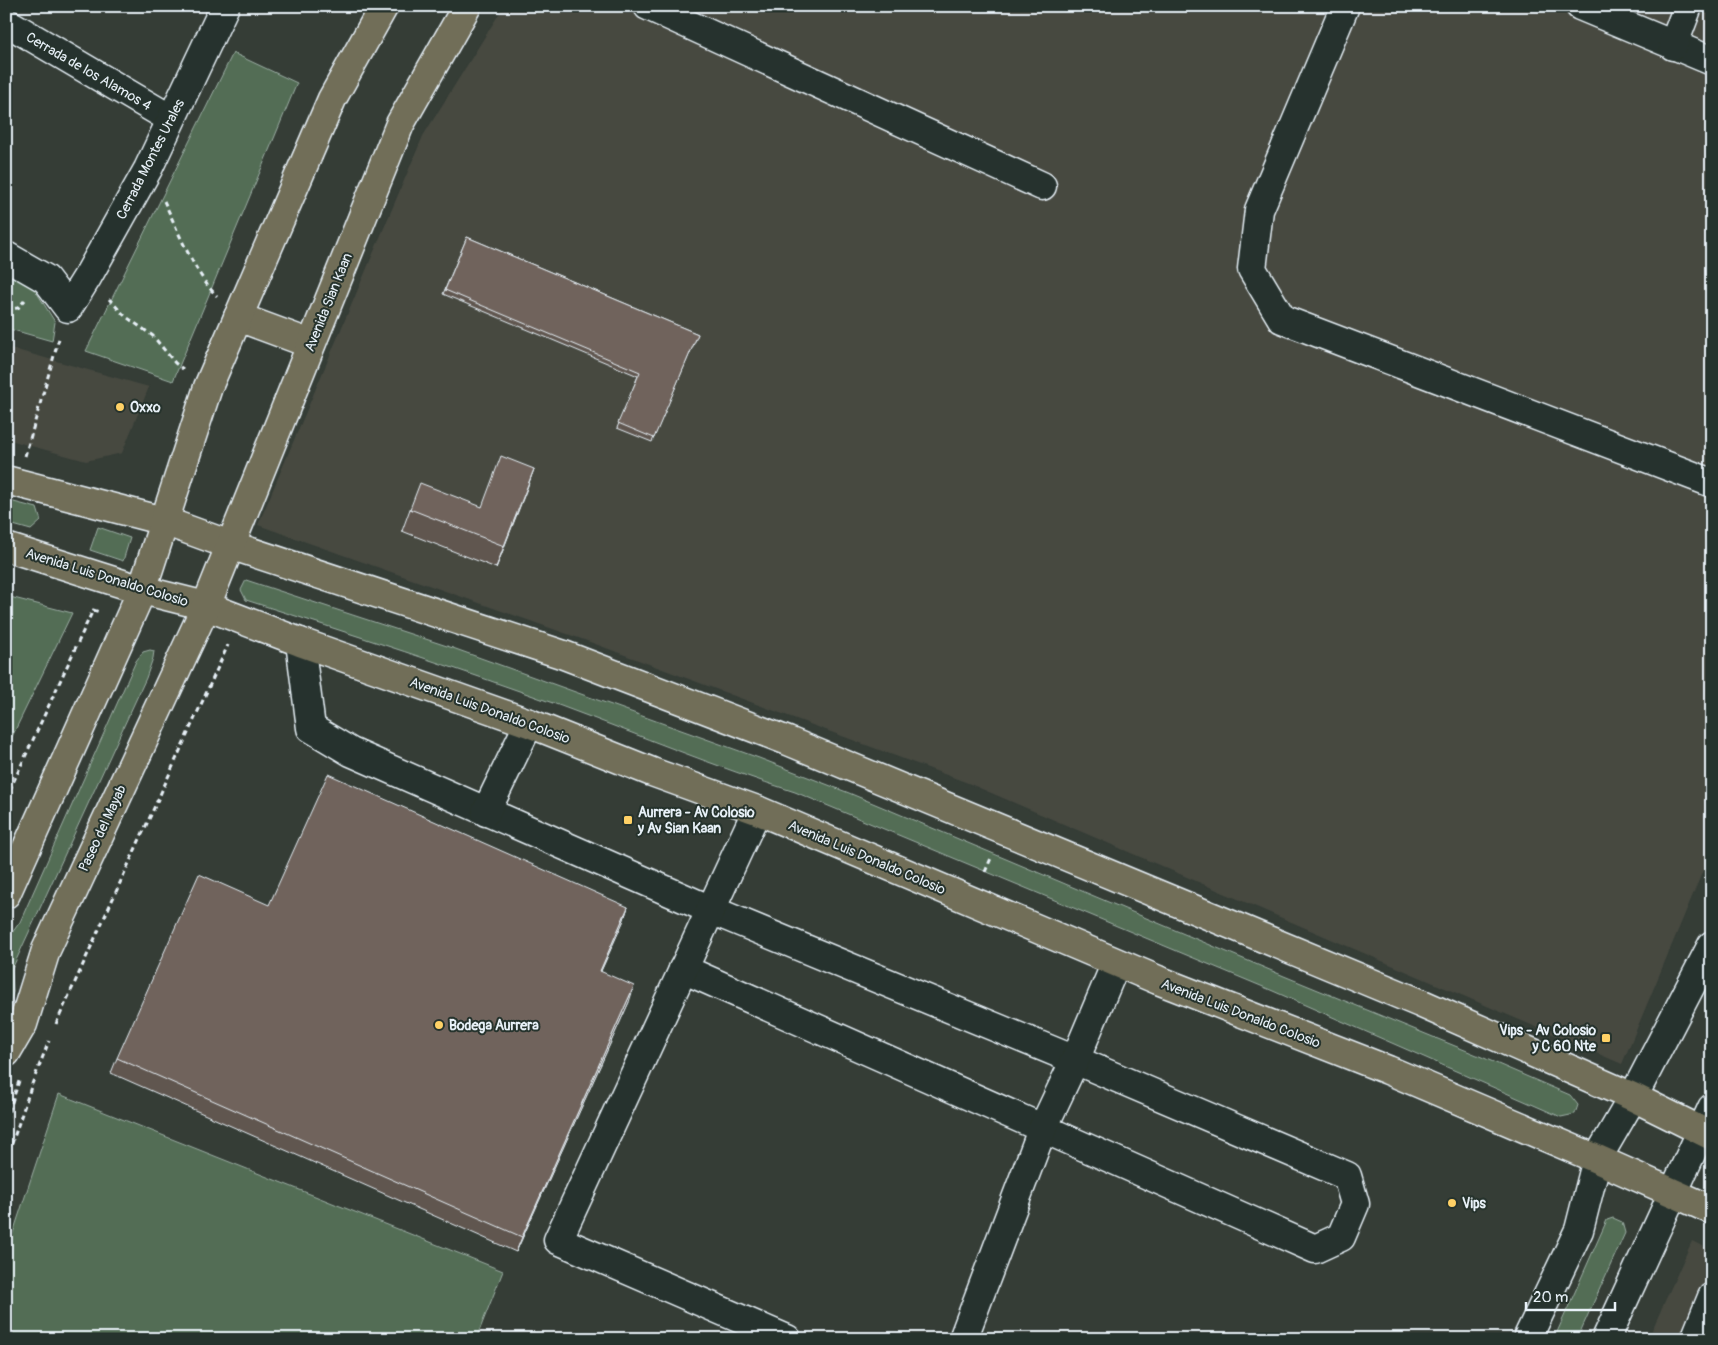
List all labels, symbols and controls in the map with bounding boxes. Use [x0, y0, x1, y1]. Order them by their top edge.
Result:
street label: Cerrada de los Alamos 4 [23, 29, 154, 114]
street label: Cerrada Montes Urales [113, 96, 188, 222]
street label: Avenida Sian Kaan [301, 250, 356, 354]
place label: Oxxo [130, 399, 161, 416]
marker: Oxxo [114, 401, 126, 413]
street label: Avenida Luis Donaldo Colosio [24, 545, 191, 610]
street label: Avenida Luis Donaldo Colosio [407, 674, 573, 748]
street label: Paseo del Mayab [75, 782, 130, 874]
place label: Aurrera - Av Colosio y Av Sian Kaan [637, 804, 755, 837]
marker: Aurrera - Av Colosio y Av Sian Kaan [622, 814, 634, 826]
street label: Avenida Luis Donaldo Colosio [786, 817, 948, 898]
street label: Avenida Luis Donaldo Colosio [1159, 975, 1323, 1052]
place label: Bodega Aurrera [449, 1017, 539, 1034]
marker: Bodega Aurrera [433, 1019, 445, 1031]
place label: Vips - Av Colosio y C 60 Nte [1499, 1022, 1597, 1055]
marker: Vips - Av Colosio y C 60 Nte [1600, 1032, 1612, 1044]
place label: Vips [1462, 1195, 1486, 1212]
marker: Vips [1446, 1197, 1458, 1209]
scale bar [1526, 1280, 1614, 1312]
text: 20 m [1533, 1288, 1568, 1307]

